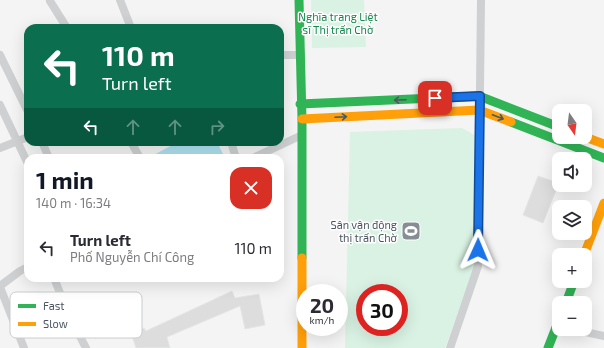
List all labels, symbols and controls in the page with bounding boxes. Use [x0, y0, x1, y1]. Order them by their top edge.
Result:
park label: Nghĩa trang Liệt sĩ Thị trấn Chờ [298, 10, 378, 37]
text: 110 m [102, 38, 175, 72]
icon: left [36, 40, 88, 92]
text: Turn left [102, 72, 172, 94]
pin [418, 81, 452, 115]
icon: arrive [424, 87, 446, 109]
one-way arrow [394, 96, 407, 103]
north arrow [552, 104, 592, 144]
map controls [552, 104, 592, 336]
one-way arrow [334, 114, 347, 121]
one-way arrow [491, 114, 503, 122]
icon: left [80, 116, 102, 138]
icon: ahead [122, 116, 144, 138]
icon: ahead [164, 116, 186, 138]
icon: right [206, 116, 228, 138]
button: sound [552, 152, 592, 192]
text: 1 min [36, 165, 94, 194]
button: close [230, 167, 272, 209]
text: 140 m · 16:34 [36, 195, 111, 211]
button: layers [552, 200, 592, 240]
place label: Sân vận động thị trấn Chờ [331, 218, 398, 245]
sports icon: Sân vận động thị trấn Chờ [400, 220, 422, 242]
position arrow [457, 229, 499, 271]
text: Turn left [70, 231, 131, 249]
icon: left [36, 237, 58, 259]
text: 110 m [235, 239, 272, 257]
button: + [552, 248, 592, 288]
text: Phố Nguyễn Chí Công [70, 249, 194, 265]
speed limit sign: 30 [356, 284, 408, 336]
legend [10, 292, 142, 338]
text: 20 [310, 293, 334, 317]
button: − [552, 296, 592, 336]
text: Fast [43, 299, 65, 312]
text: km/h [310, 314, 334, 326]
text: Slow [43, 317, 68, 330]

